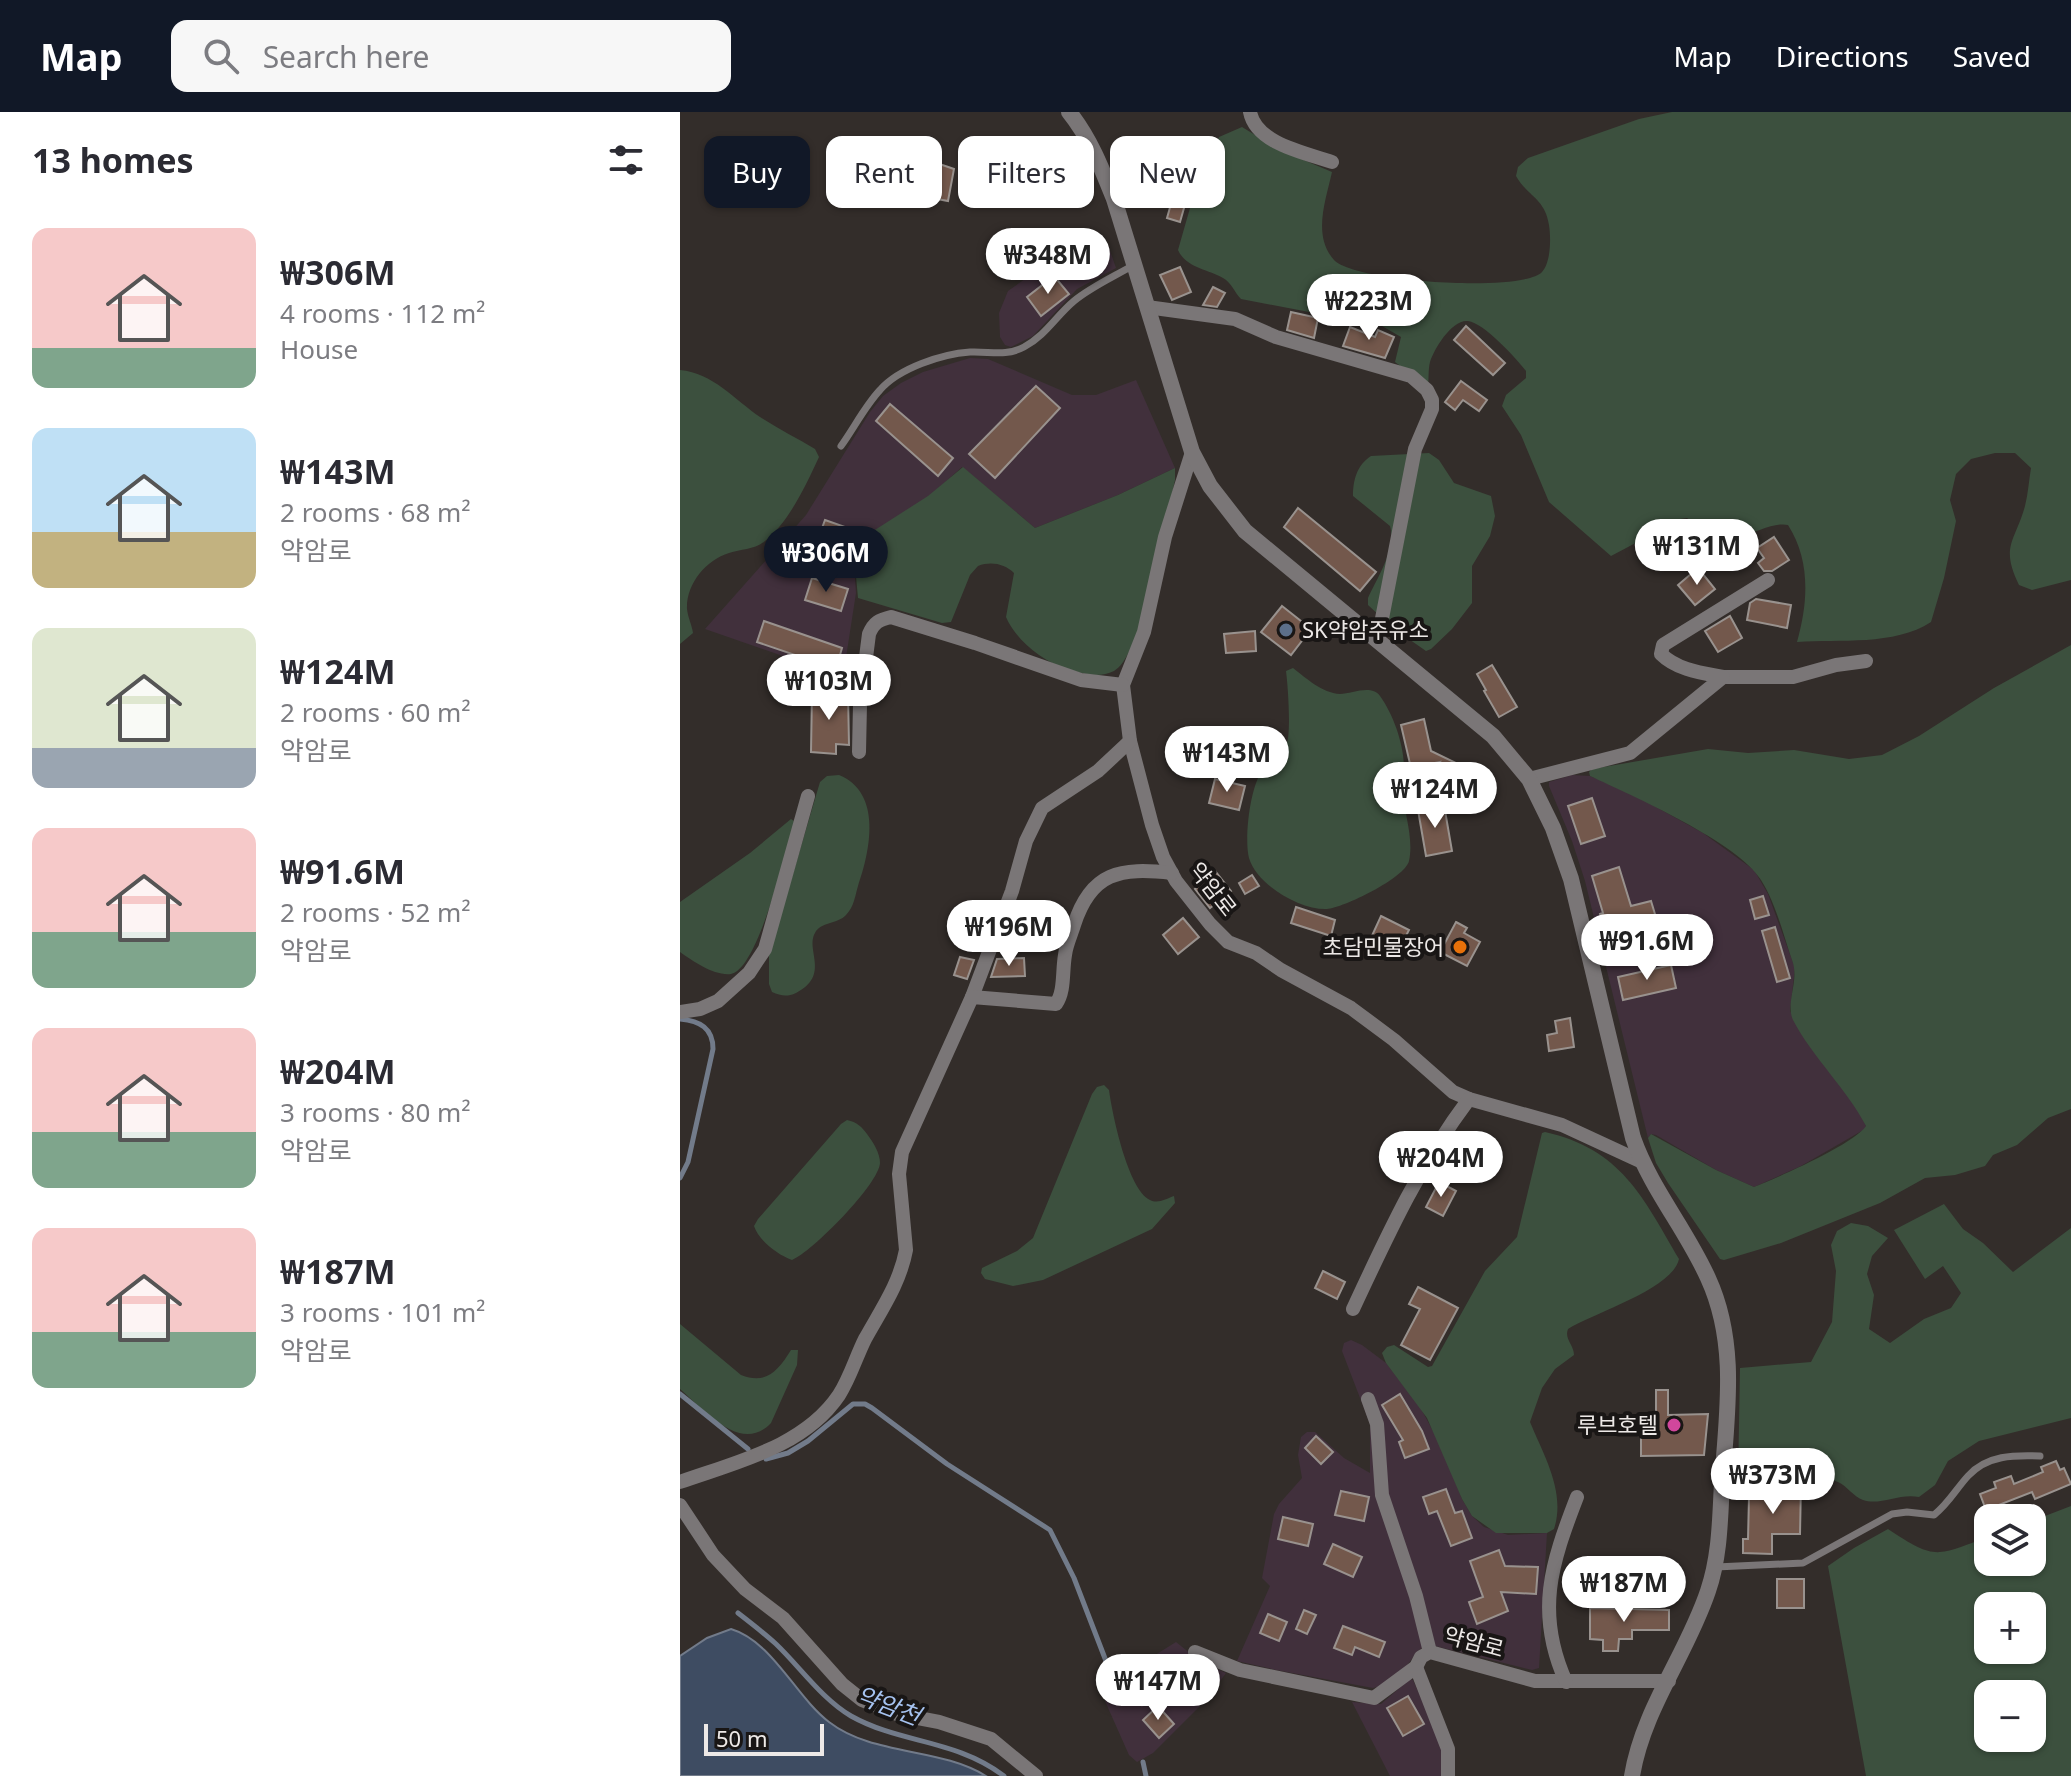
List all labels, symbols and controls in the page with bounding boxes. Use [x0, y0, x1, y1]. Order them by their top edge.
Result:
search box [171, 20, 731, 92]
text: Map [40, 30, 123, 82]
icon: search [199, 34, 243, 78]
text: Search here [263, 36, 430, 77]
text: Map [1673, 37, 1732, 75]
text: Directions [1776, 37, 1909, 75]
text: Saved [1953, 37, 2031, 75]
chip: Buy [704, 136, 810, 208]
chip: Rent [826, 136, 942, 208]
chip: Filters [958, 136, 1094, 208]
chip: New [1110, 136, 1225, 208]
text: 13 homes [32, 137, 194, 183]
icon: filters [604, 138, 648, 182]
pin: ₩348M [992, 228, 1104, 296]
text: ₩348M [1004, 236, 1092, 272]
text: ₩306M [280, 249, 396, 295]
icon: home [96, 260, 192, 356]
pin: ₩223M [1313, 274, 1425, 342]
text: ₩223M [1325, 282, 1413, 318]
text: 4 rooms · 112 m² [280, 295, 485, 331]
text: House [280, 331, 358, 367]
text: ₩143M [280, 448, 396, 494]
icon: home [96, 460, 192, 556]
text: 2 rooms · 68 m² [280, 494, 470, 530]
pin: ₩131M [1641, 519, 1753, 587]
pin: ₩306M [770, 526, 882, 594]
text: ₩131M [1653, 527, 1741, 563]
text: 약암로 [280, 532, 352, 568]
text: ₩306M [782, 534, 870, 570]
place label: SK약암주유소 [1302, 614, 1429, 644]
marker: SK약암주유소 [1277, 621, 1295, 639]
text: ₩124M [280, 648, 396, 694]
pin: ₩103M [773, 654, 885, 722]
icon: home [96, 660, 192, 756]
text: ₩103M [785, 662, 873, 698]
text: 2 rooms · 60 m² [280, 694, 470, 730]
pin: ₩143M [1171, 726, 1283, 794]
text: 약암로 [280, 732, 352, 768]
text: ₩143M [1183, 734, 1271, 770]
pin: ₩124M [1379, 762, 1491, 830]
text: ₩124M [1391, 770, 1479, 806]
text: ₩91.6M [280, 848, 405, 894]
street label: 약암로 [1183, 855, 1244, 922]
icon: home [96, 860, 192, 956]
text: 2 rooms · 52 m² [280, 894, 470, 930]
pin: ₩196M [953, 900, 1065, 968]
text: ₩196M [965, 908, 1053, 944]
pin: ₩91.6M [1582, 914, 1712, 982]
text: ₩91.6M [1599, 922, 1695, 958]
place label: 초담민물장어 [1323, 931, 1444, 961]
text: 약암로 [280, 932, 352, 968]
marker: 초담민물장어 [1451, 938, 1469, 956]
text: ₩204M [280, 1048, 396, 1094]
icon: home [96, 1060, 192, 1156]
text: 3 rooms · 80 m² [280, 1094, 470, 1130]
pin: ₩204M [1385, 1131, 1497, 1199]
text: 약암로 [280, 1132, 352, 1168]
text: ₩204M [1397, 1139, 1485, 1175]
text: ₩187M [280, 1248, 396, 1294]
icon: home [96, 1260, 192, 1356]
text: 3 rooms · 101 m² [280, 1294, 485, 1330]
text: 약암로 [280, 1332, 352, 1368]
place label: 루브호텔 [1577, 1409, 1658, 1439]
marker: 루브호텔 [1665, 1416, 1683, 1434]
pin: ₩373M [1717, 1448, 1829, 1516]
text: ₩373M [1729, 1456, 1817, 1492]
map controls [1974, 1504, 2046, 1752]
button: layers [1974, 1504, 2046, 1576]
pin: ₩187M [1568, 1556, 1680, 1624]
text: ₩187M [1580, 1564, 1668, 1600]
button: + [1974, 1592, 2046, 1664]
street label: 약암로 [1441, 1619, 1507, 1663]
pin: ₩147M [1102, 1654, 1214, 1722]
text: ₩147M [1114, 1662, 1202, 1698]
water label: 약암천 [852, 1677, 928, 1733]
button: − [1974, 1680, 2046, 1752]
scale bar [704, 1720, 824, 1756]
text: 50 m [716, 1723, 767, 1753]

